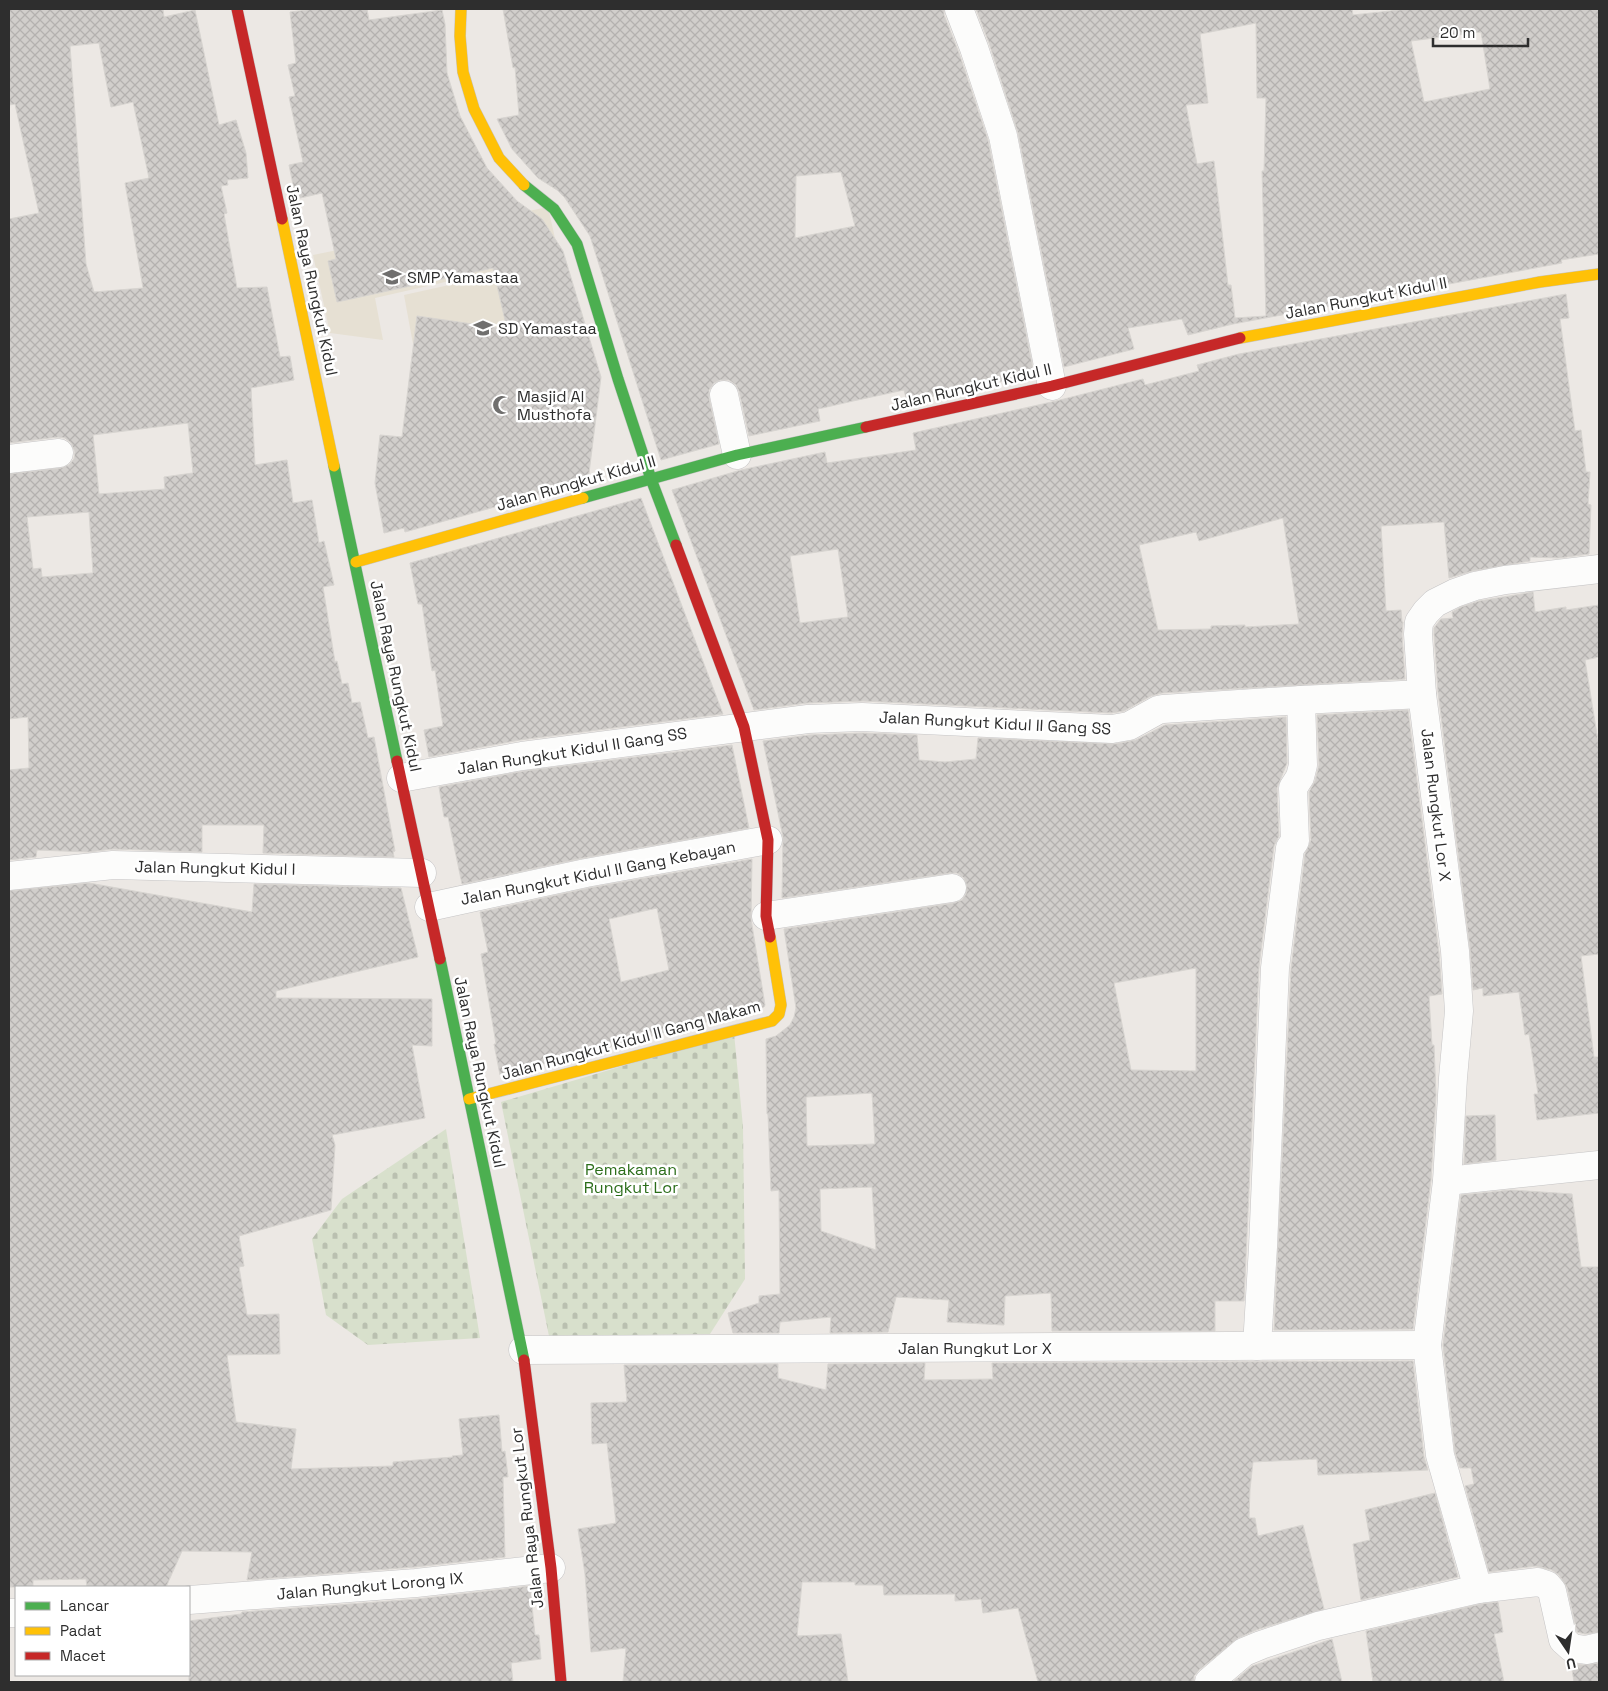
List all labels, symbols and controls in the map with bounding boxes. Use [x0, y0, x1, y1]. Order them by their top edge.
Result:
scale bar [1433, 15, 1528, 47]
text: 20 m [1440, 23, 1475, 42]
street label: Jalan Raya Rungkut Kidul [281, 182, 343, 378]
school or university icon: SMP Yamastaa [381, 266, 403, 288]
place label: SMP Yamastaa [407, 267, 519, 288]
street label: Jalan Rungkut Kidul II [1283, 272, 1449, 324]
school or university icon: SD Yamastaa [472, 317, 494, 339]
place label: SD Yamastaa [498, 318, 597, 339]
street label: Jalan Rungkut Kidul II [888, 358, 1054, 416]
place label: Masjid Al Musthofa [517, 386, 592, 425]
mosque icon: Masjid Al Musthofa [491, 394, 513, 416]
street label: Jalan Rungkut Kidul II [494, 450, 658, 516]
street label: Jalan Raya Rungkut Kidul [365, 578, 427, 774]
street label: Jalan Rungkut Kidul II Gang SS [878, 706, 1112, 740]
street label: Jalan Rungkut Kidul II Gang SS [456, 722, 689, 780]
street label: Jalan Rungkut Lor X [1416, 727, 1456, 883]
street label: Jalan Rungkut Kidul II Gang Kebayan [459, 836, 737, 910]
street label: Jalan Rungkut Kidul I [134, 856, 296, 880]
street label: Jalan Raya Rungkut Kidul [449, 974, 511, 1170]
street label: Jalan Rungkut Kidul II Gang Makam [499, 995, 763, 1085]
park label: Pemakaman Rungkut Lor [584, 1159, 678, 1198]
street label: Jalan Rungkut Lor X [898, 1338, 1052, 1359]
street label: Jalan Raya Rungkut Lor [505, 1426, 549, 1610]
street label: Jalan Rungkut Lorong IX [276, 1567, 464, 1605]
legend [15, 1586, 190, 1676]
text: Lancar [60, 1596, 110, 1615]
text: Padat [60, 1621, 102, 1640]
north arrow [1543, 1626, 1593, 1676]
text: Macet [60, 1646, 106, 1665]
text: U [1564, 1654, 1578, 1673]

